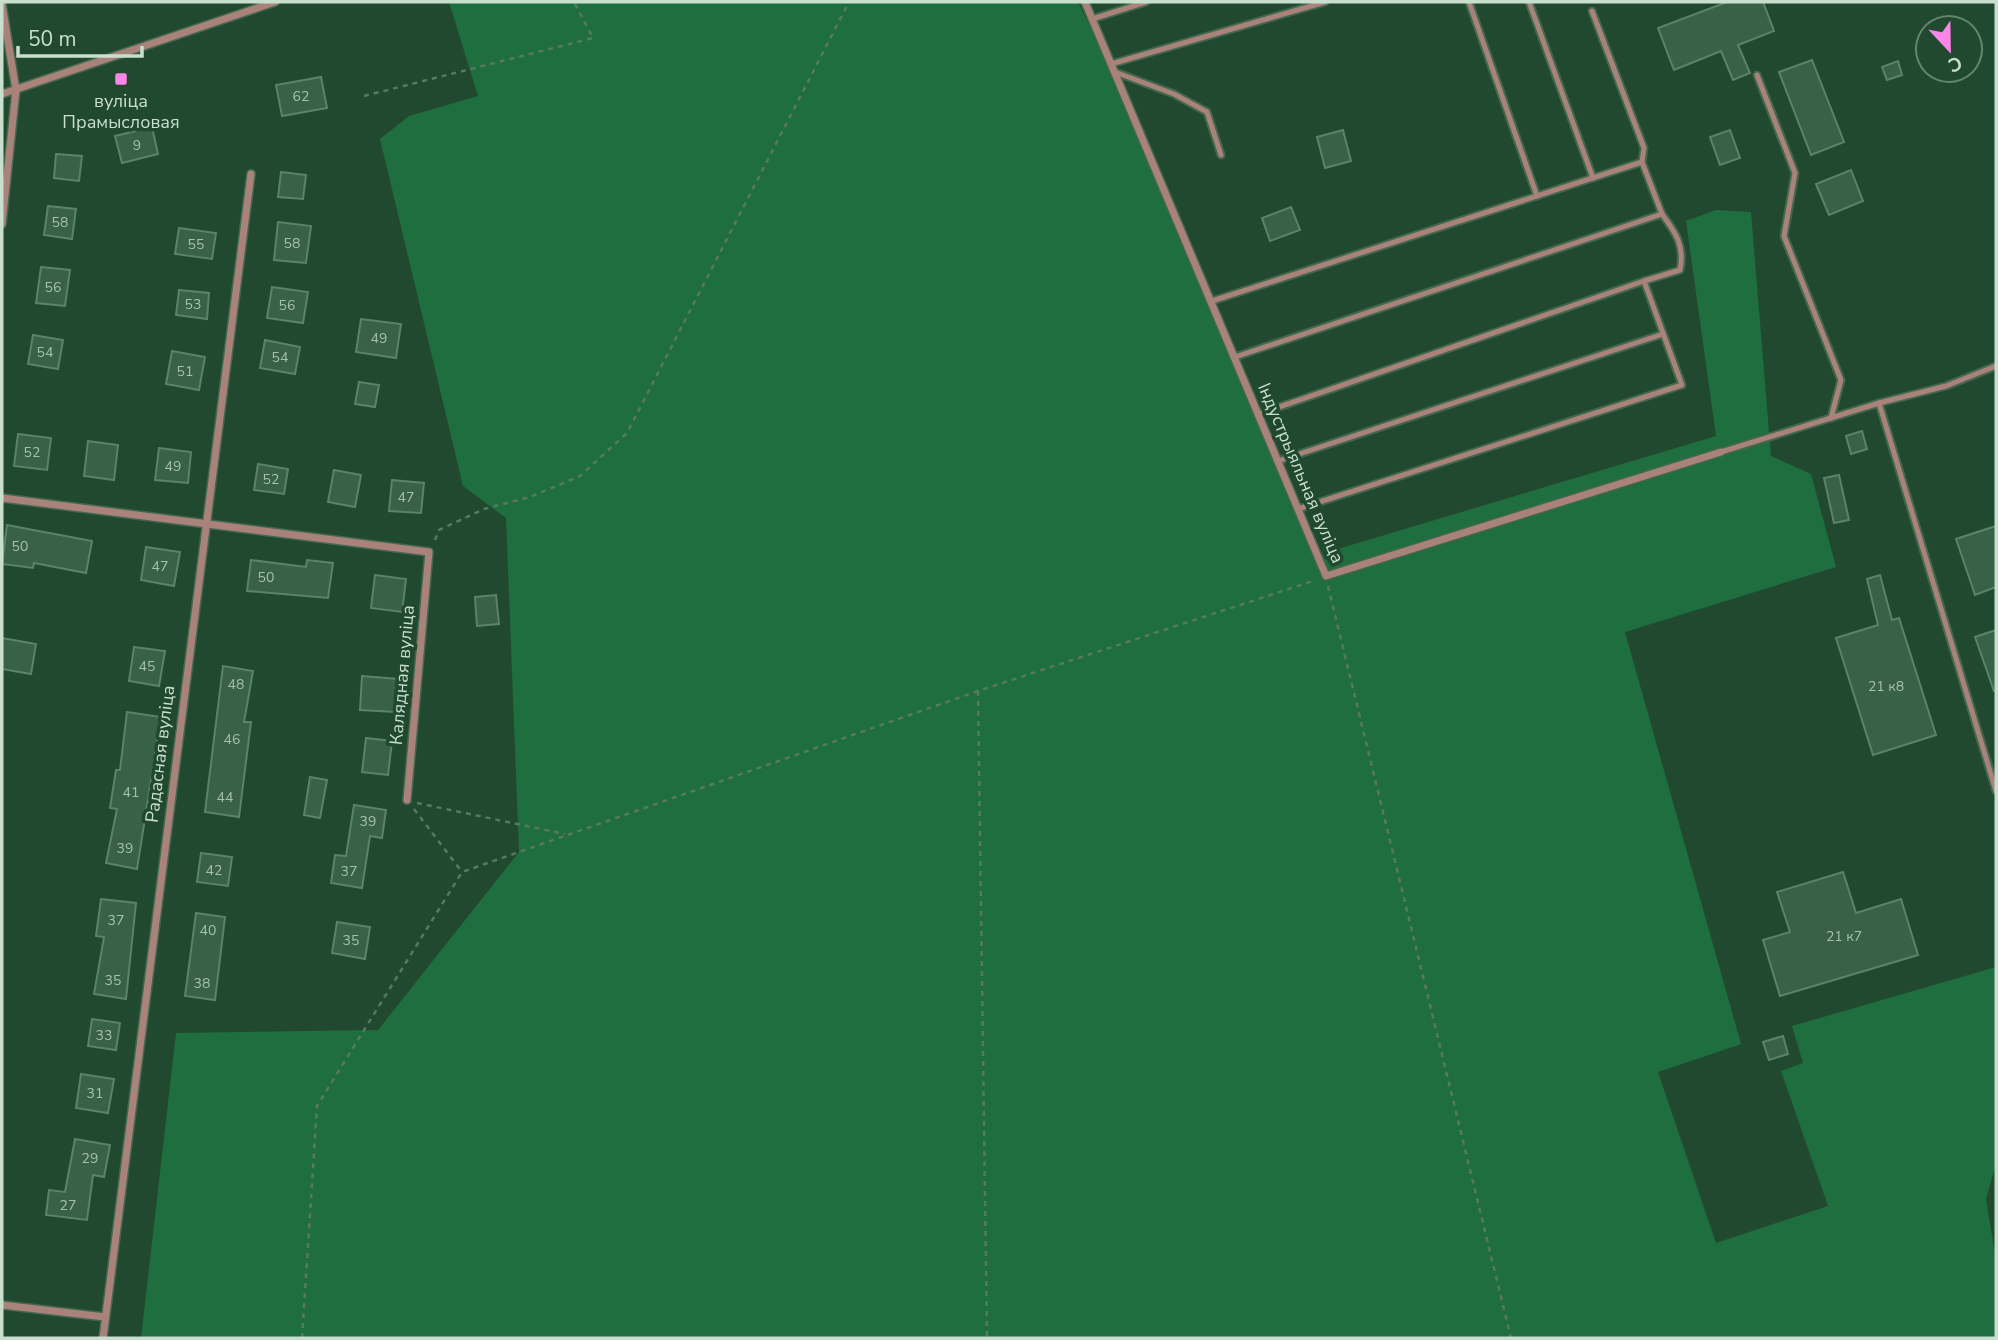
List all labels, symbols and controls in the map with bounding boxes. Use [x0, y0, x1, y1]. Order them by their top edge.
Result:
scale bar [18, 14, 142, 58]
north arrow [1914, 14, 1984, 84]
text: 50 m [28, 25, 77, 53]
text: С [1944, 49, 1966, 78]
marker: вуліца Прамысловая [113, 71, 129, 87]
house number: 62 [293, 87, 309, 106]
place label: вуліца Прамысловая [62, 89, 180, 134]
house number: 9 [133, 136, 141, 155]
house number: 58 [52, 213, 68, 232]
house number: 58 [284, 234, 300, 253]
house number: 55 [188, 235, 204, 254]
house number: 56 [45, 278, 61, 297]
house number: 53 [185, 295, 201, 314]
house number: 56 [279, 296, 295, 315]
house number: 49 [371, 329, 387, 348]
house number: 54 [37, 343, 53, 362]
house number: 54 [272, 348, 288, 367]
house number: 51 [177, 362, 193, 381]
street label: Індустрыяльная вуліца [1252, 379, 1350, 567]
house number: 52 [24, 443, 40, 462]
house number: 49 [165, 457, 181, 476]
house number: 52 [263, 470, 279, 489]
house number: 47 [398, 488, 414, 507]
house number: 50 [12, 537, 28, 556]
house number: 47 [152, 557, 168, 576]
house number: 50 [258, 568, 274, 587]
street label: Калядная вуліца [384, 604, 420, 746]
house number: 45 [139, 657, 155, 676]
house number: 48 [228, 675, 244, 694]
house number: 21 к8 [1868, 677, 1904, 696]
street label: Радасная вуліца [140, 684, 180, 824]
house number: 46 [224, 730, 240, 749]
house number: 41 [123, 783, 139, 802]
house number: 44 [217, 788, 233, 807]
house number: 39 [360, 812, 376, 831]
house number: 39 [117, 839, 133, 858]
house number: 42 [206, 861, 222, 880]
house number: 37 [341, 862, 357, 881]
house number: 37 [108, 911, 124, 930]
house number: 40 [200, 921, 216, 940]
house number: 21 к7 [1826, 927, 1862, 946]
house number: 35 [343, 931, 359, 950]
house number: 35 [105, 971, 121, 990]
house number: 38 [194, 974, 210, 993]
house number: 33 [96, 1026, 112, 1045]
house number: 31 [87, 1084, 103, 1103]
house number: 29 [82, 1149, 98, 1168]
house number: 27 [60, 1196, 76, 1215]

